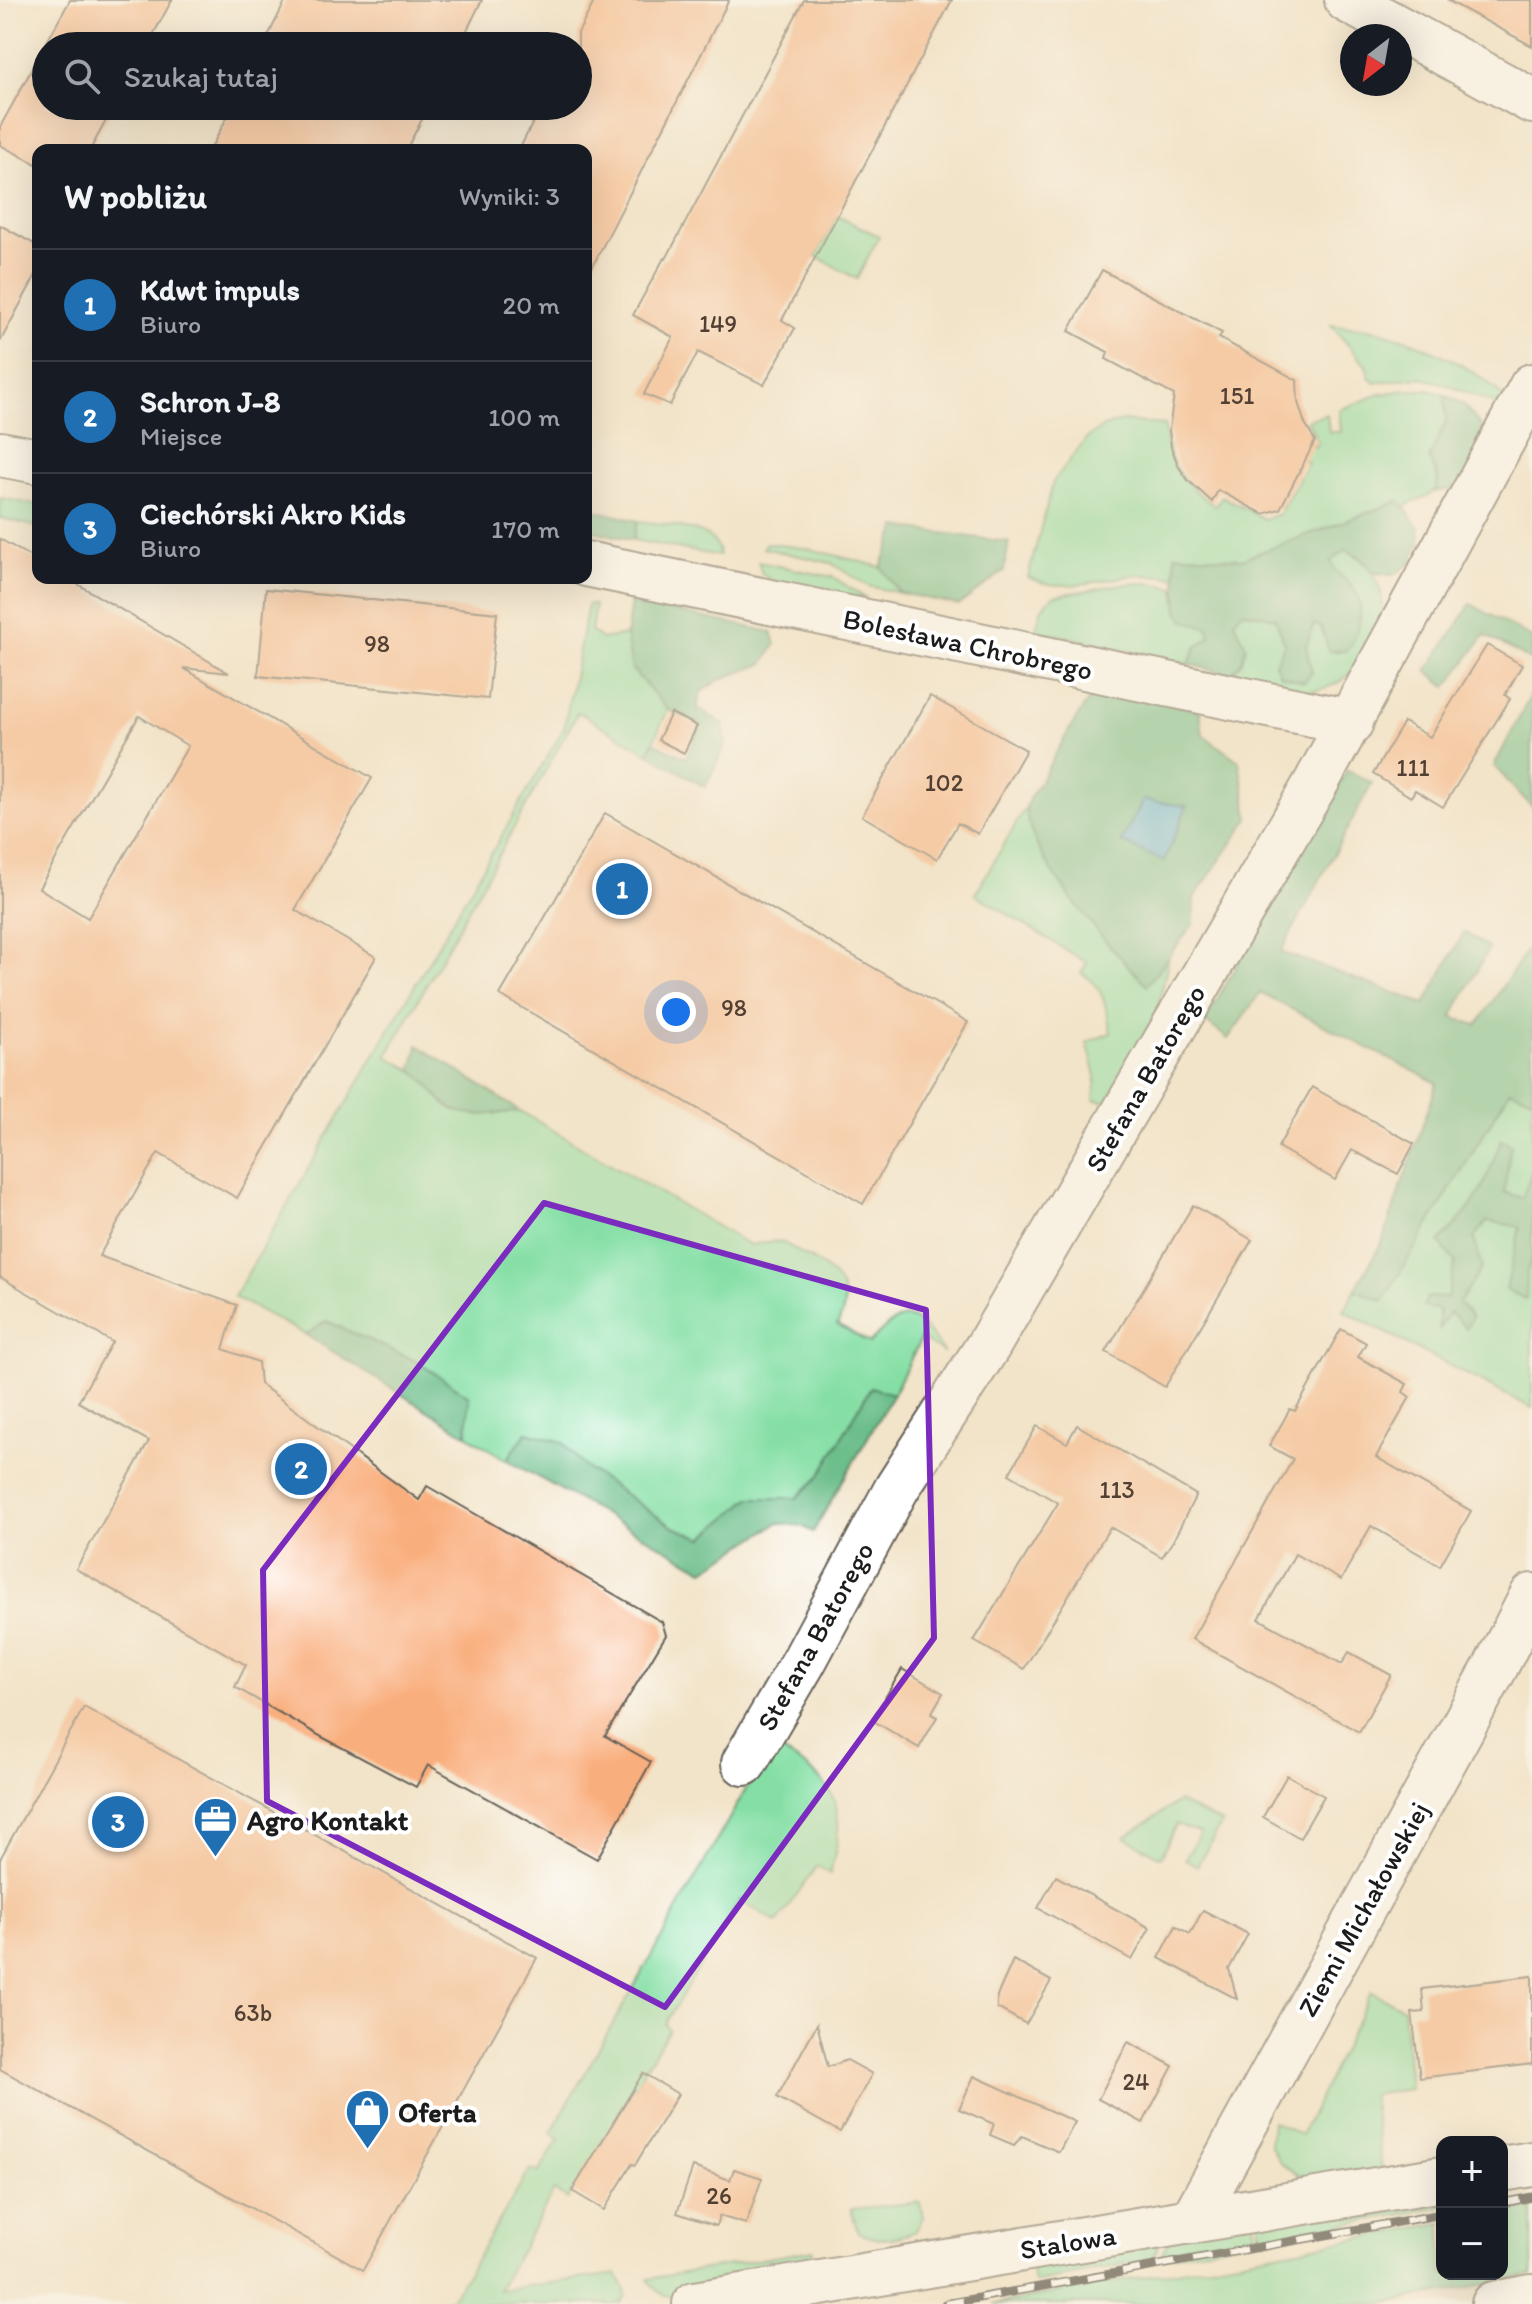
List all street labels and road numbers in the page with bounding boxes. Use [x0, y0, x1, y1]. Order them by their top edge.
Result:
street label: Bolesława Chrobrego [840, 601, 1096, 687]
street label: Stefana Batorego [1078, 978, 1212, 1178]
street label: Stefana Batorego [749, 1536, 881, 1736]
street label: Ziemi Michałowskiej [1290, 1796, 1436, 2022]
street label: Stalowa [1018, 2218, 1119, 2266]

